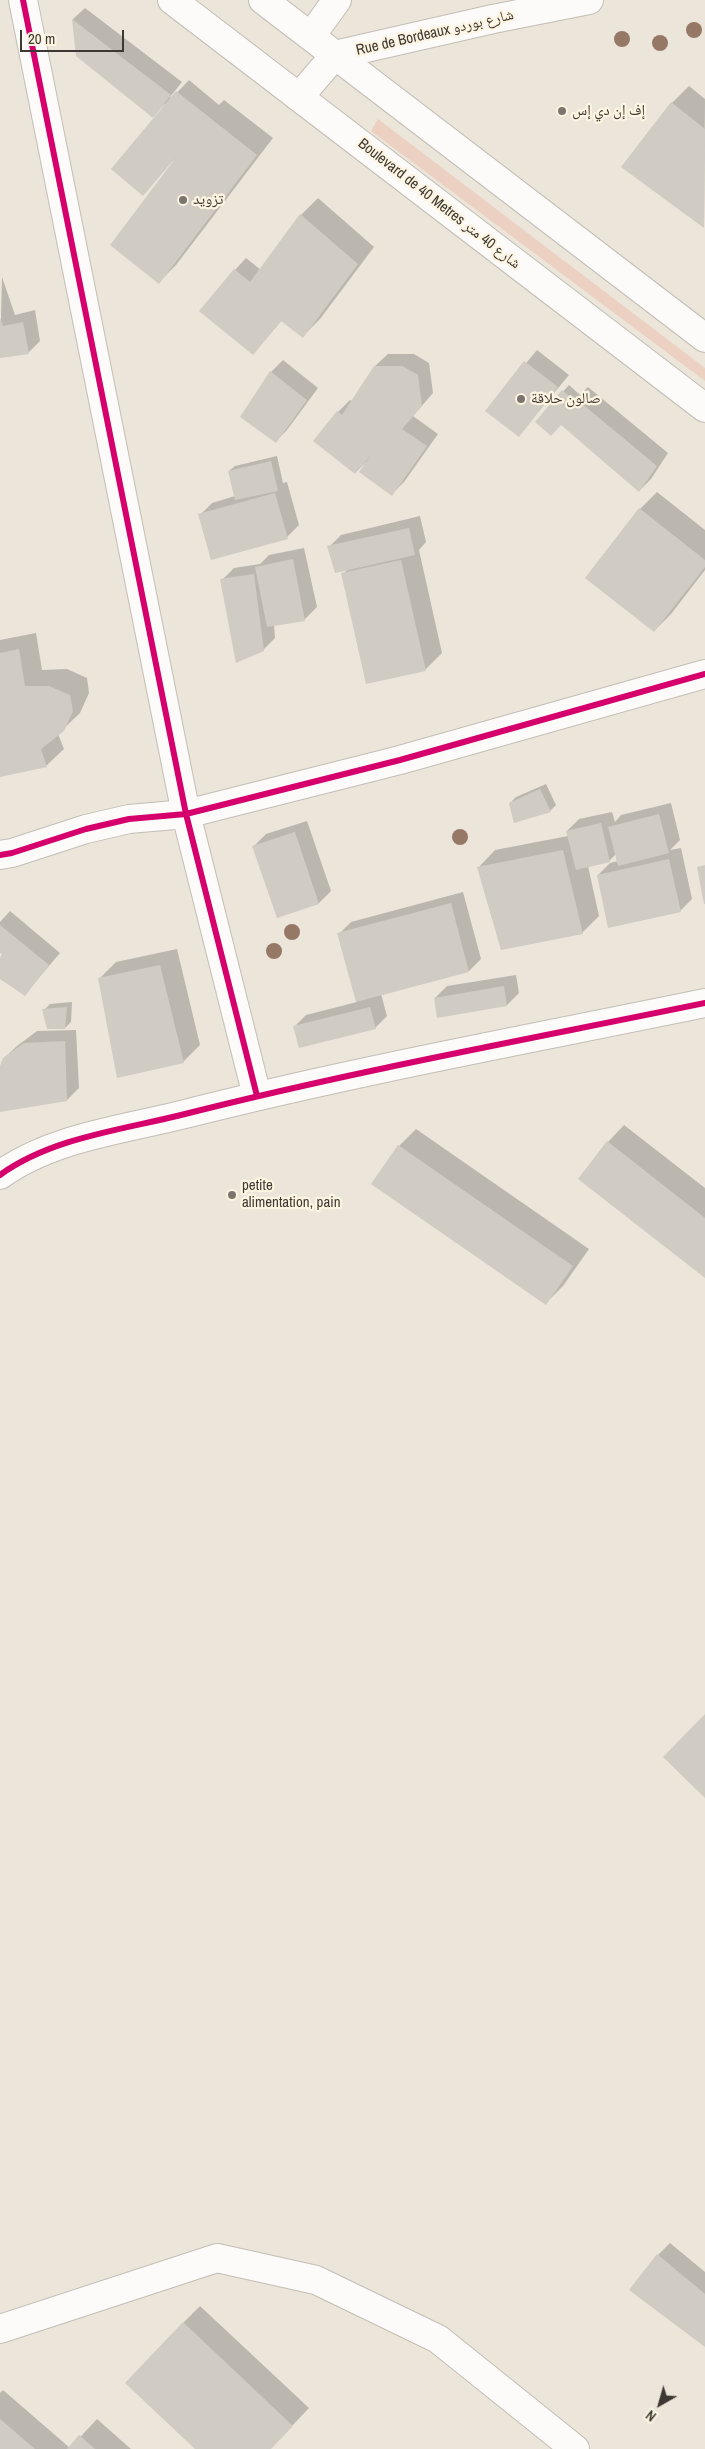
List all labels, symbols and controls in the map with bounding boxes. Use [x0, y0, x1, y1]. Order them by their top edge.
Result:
street label: Rue de Bordeaux شارع بوردو [354, 6, 516, 60]
scale bar [22, 20, 126, 52]
text: 20 m [28, 28, 55, 49]
place label: إف إن دي إس [572, 102, 645, 120]
marker: إف إن دي إس [556, 105, 568, 117]
street label: Boulevard de 40 Metres شارع 40 متر [354, 135, 524, 273]
place label: تزويد [193, 191, 223, 209]
marker: تزويد [177, 194, 189, 206]
place label: صالون حلاقة [531, 390, 601, 408]
marker: صالون حلاقة [515, 393, 527, 405]
place label: petite alimentation, pain [242, 1177, 340, 1212]
marker: petite alimentation, pain [226, 1189, 238, 1201]
north arrow [635, 2379, 685, 2429]
text: N [642, 2406, 660, 2425]

